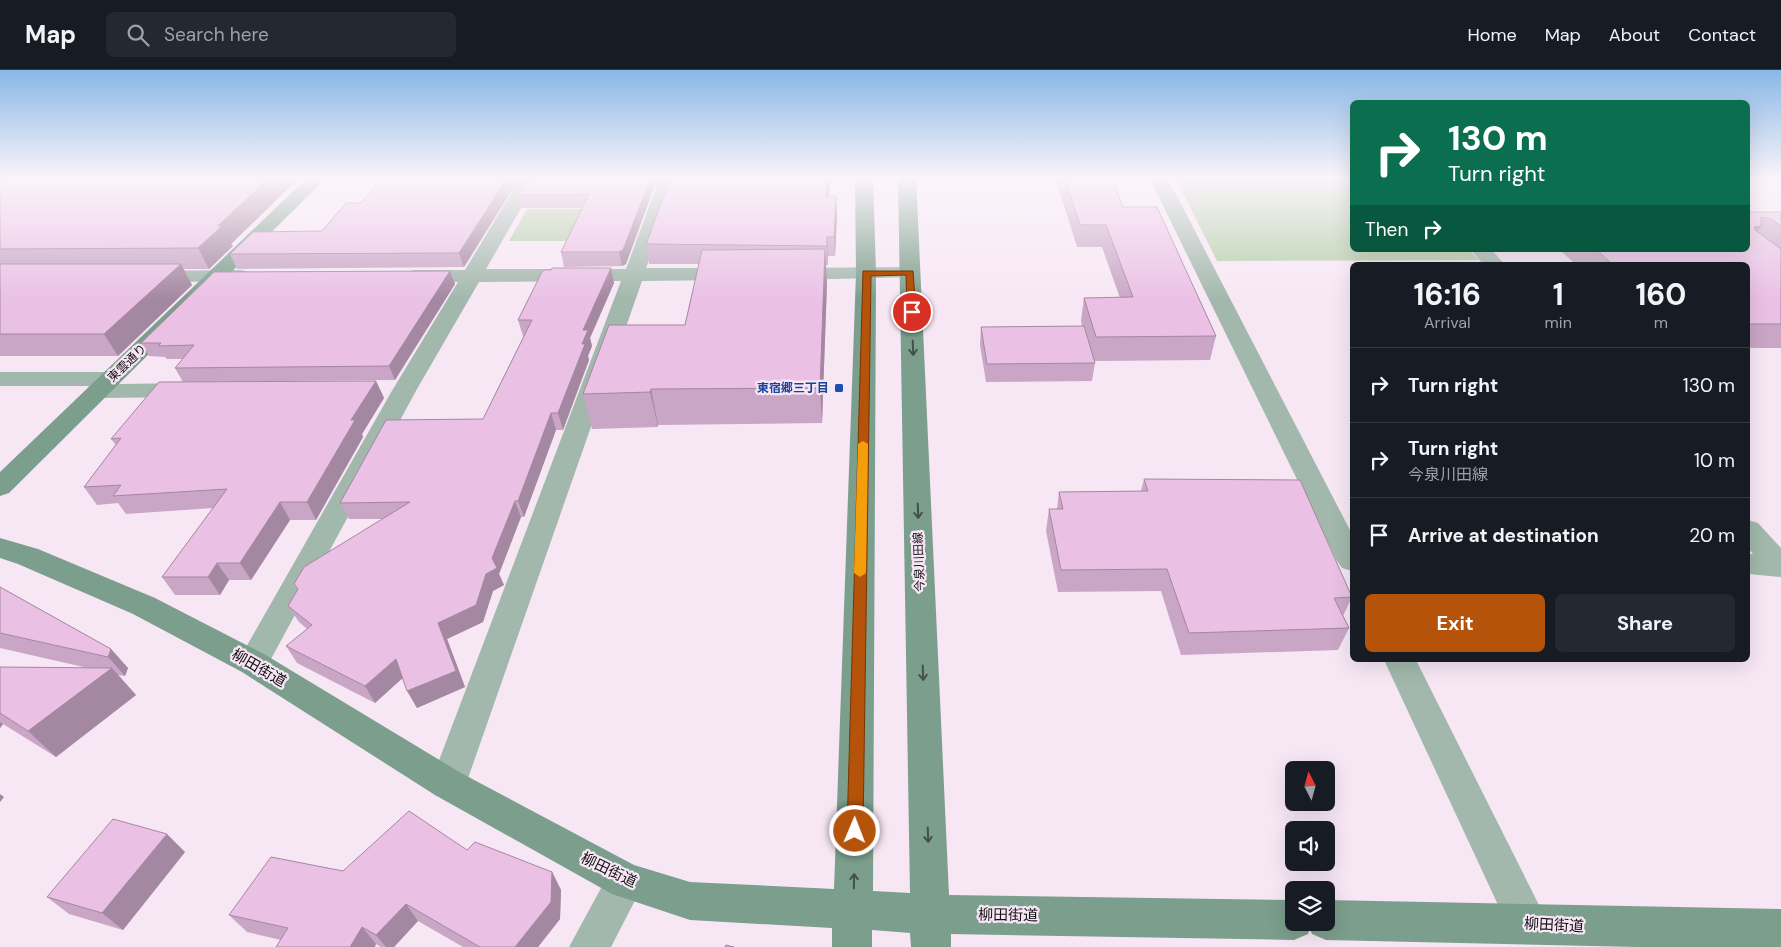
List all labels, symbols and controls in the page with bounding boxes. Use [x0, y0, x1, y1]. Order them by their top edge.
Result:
search box [106, 12, 456, 57]
text: Map [25, 19, 76, 50]
icon: search [124, 21, 152, 49]
text: Search here [164, 22, 269, 47]
text: Home [1467, 23, 1517, 47]
text: Map [1545, 23, 1581, 47]
text: About [1609, 23, 1660, 47]
text: Contact [1688, 23, 1756, 47]
text: 130 m [1448, 115, 1548, 161]
icon: right [1365, 120, 1430, 185]
text: Turn right [1448, 159, 1545, 188]
icon: right [1418, 215, 1446, 243]
text: Then [1365, 217, 1408, 242]
text: 16:16 [1414, 275, 1481, 314]
text: 1 [1553, 275, 1564, 314]
text: 160 [1635, 275, 1686, 314]
pin [891, 291, 933, 333]
icon: arrive [898, 298, 926, 326]
text: Arrival [1424, 312, 1471, 333]
text: min [1545, 312, 1572, 333]
text: m [1654, 312, 1668, 333]
one-way arrow [908, 340, 917, 356]
street label: 東雲通り [104, 341, 150, 385]
icon: right [1365, 371, 1393, 399]
text: Turn right [1408, 373, 1498, 398]
text: 130 m [1683, 373, 1735, 398]
place label: 東宿郷三丁目 [757, 380, 829, 396]
marker: 東宿郷三丁目 [833, 382, 845, 394]
text: Turn right [1408, 436, 1498, 461]
icon: right [1365, 446, 1393, 474]
text: 10 m [1694, 448, 1735, 473]
text: 今泉川田線 [1408, 464, 1488, 485]
one-way arrow [913, 502, 922, 518]
icon: arrive [1365, 521, 1393, 549]
text: Arrive at destination [1408, 523, 1599, 548]
text: 20 m [1689, 523, 1735, 548]
street label: 今泉川田線 [910, 532, 928, 592]
button: Exit [1365, 594, 1545, 652]
button: Share [1555, 594, 1735, 652]
street label: 柳田街道 [228, 644, 290, 692]
one-way arrow [918, 665, 927, 681]
north arrow [1285, 761, 1335, 811]
map controls [1285, 761, 1335, 931]
position arrow [828, 804, 880, 856]
button: sound [1285, 821, 1335, 871]
one-way arrow [923, 827, 932, 843]
street label: 柳田街道 [578, 848, 640, 892]
one-way arrow [849, 873, 859, 890]
button: layers [1285, 881, 1335, 931]
street label: 柳田街道 [978, 904, 1038, 926]
street label: 柳田街道 [1524, 913, 1584, 937]

